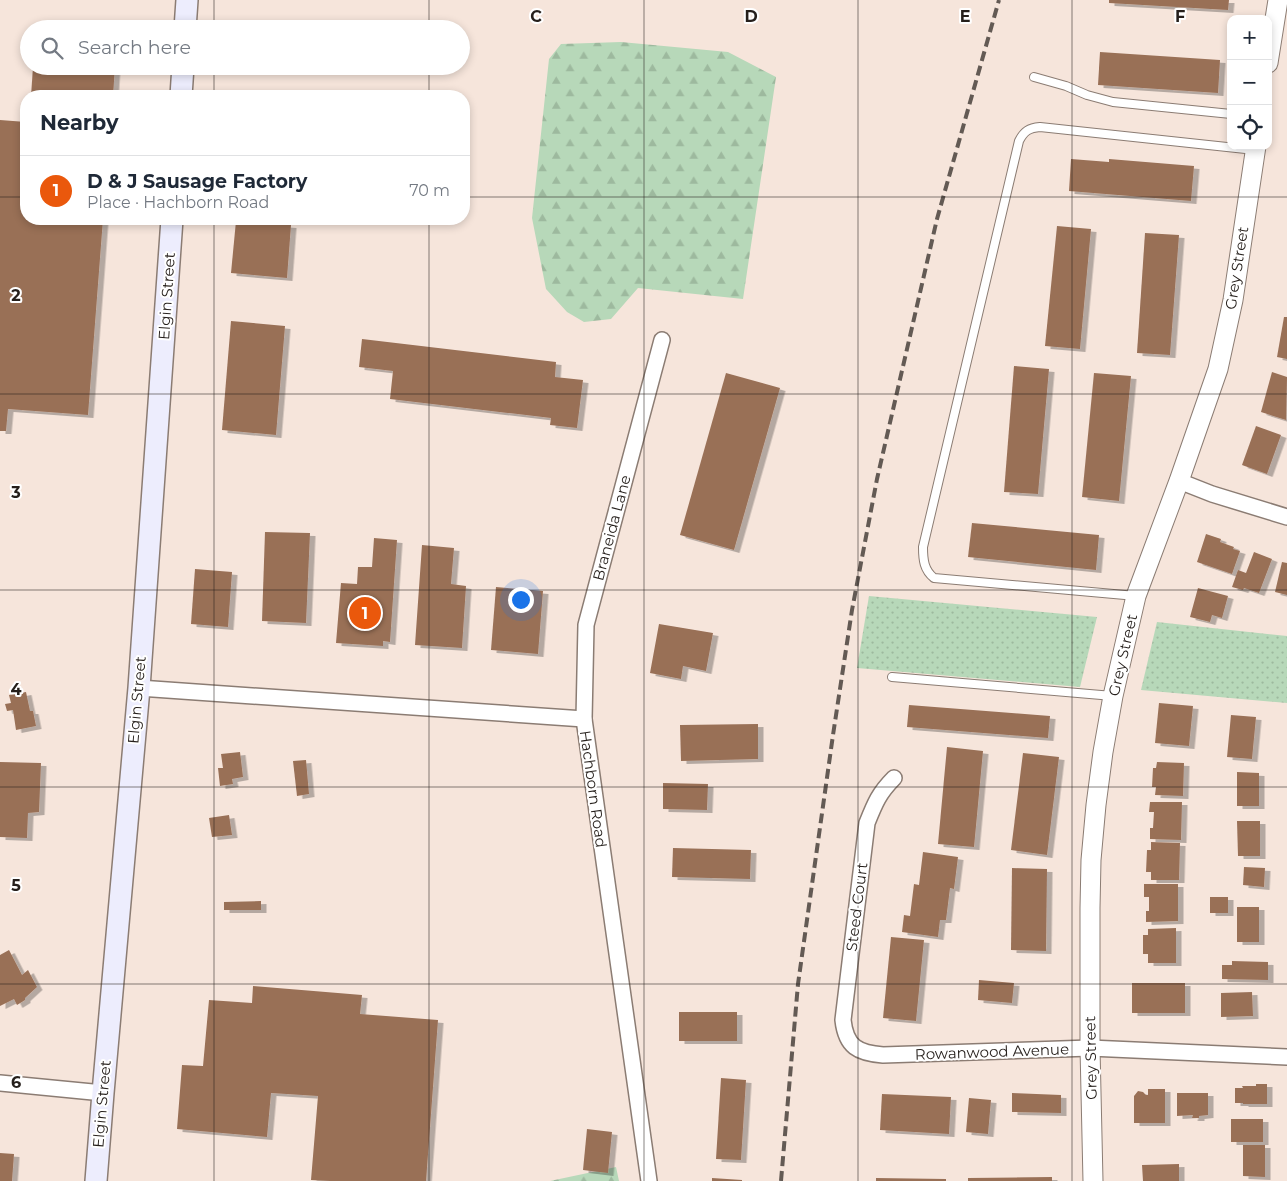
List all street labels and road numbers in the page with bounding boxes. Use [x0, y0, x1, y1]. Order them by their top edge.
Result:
street label: Grey Street [1221, 225, 1252, 311]
street label: Elgin Street [154, 252, 179, 340]
street label: Braneida Lane [588, 473, 635, 583]
street label: Grey Street [1104, 612, 1141, 698]
street label: Elgin Street [123, 655, 150, 745]
street label: Hachborn Road [576, 729, 611, 849]
street label: Steed Court [842, 861, 871, 952]
street label: Grey Street [1080, 1016, 1101, 1100]
street label: Rowanwood Avenue [915, 1039, 1069, 1064]
street label: Elgin Street [88, 1059, 115, 1149]

